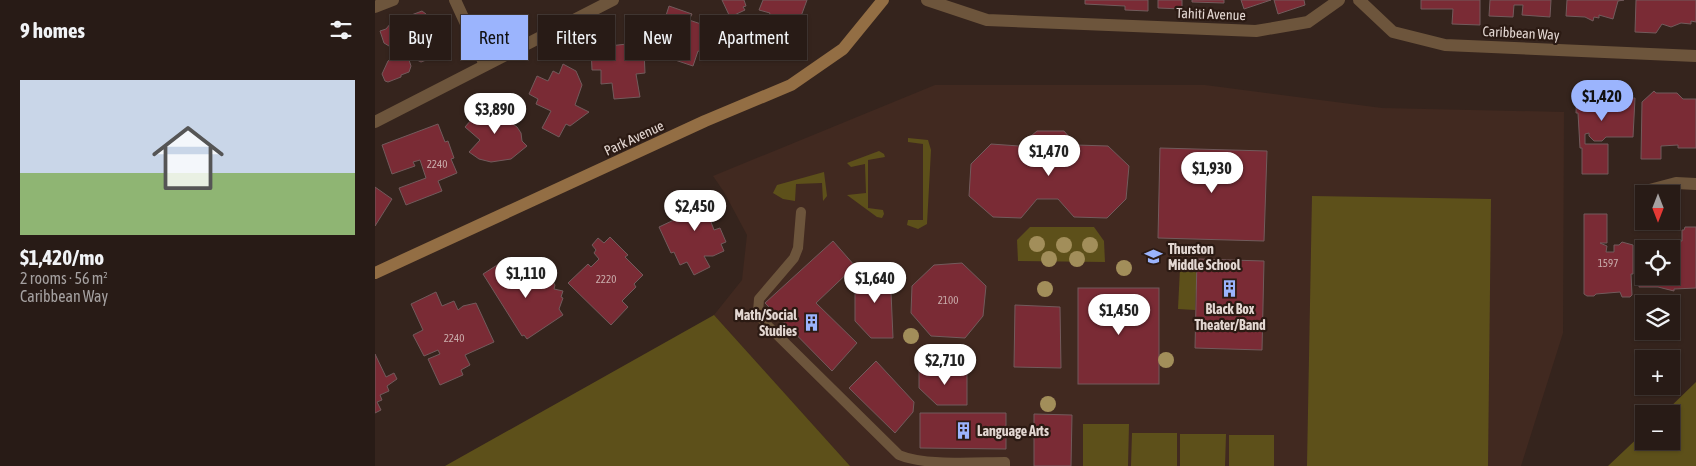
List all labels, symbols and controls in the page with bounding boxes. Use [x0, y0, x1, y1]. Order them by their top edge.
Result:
street label: Tahiti Avenue [1176, 5, 1246, 23]
chip: Buy [390, 15, 451, 60]
chip: Rent [461, 15, 528, 60]
chip: Filters [538, 15, 615, 60]
chip: New [625, 15, 690, 60]
chip: Apartment [700, 15, 807, 60]
icon: filters [327, 16, 355, 44]
text: 9 homes [20, 18, 85, 42]
street label: Caribbean Way [1482, 23, 1560, 43]
pin: $1,420 [1561, 80, 1643, 122]
text: $1,420 [1582, 87, 1622, 105]
pin: $3,890 [454, 92, 536, 135]
text: $3,890 [475, 100, 515, 118]
icon: home [143, 113, 233, 203]
street label: Park Avenue [602, 117, 666, 159]
pin: $1,470 [1008, 134, 1090, 177]
text: $1,470 [1029, 142, 1069, 160]
pin: $1,930 [1171, 152, 1253, 194]
house number: 2240 [427, 158, 447, 170]
text: $1,930 [1192, 159, 1232, 177]
north arrow [1635, 185, 1680, 230]
map controls [1635, 185, 1680, 450]
pin: $2,450 [654, 190, 736, 232]
text: $2,450 [675, 197, 715, 215]
button: locate [1635, 240, 1680, 285]
place label: Thurston Middle School [1168, 241, 1241, 273]
text: $1,420/mo [20, 245, 104, 269]
school or university icon: Thurston Middle School [1144, 247, 1164, 267]
pin: $1,110 [485, 256, 567, 299]
house number: 1597 [1598, 257, 1618, 269]
pin: $1,640 [834, 262, 916, 304]
text: $1,110 [506, 264, 546, 282]
text: 2 rooms · 56 m² [20, 269, 108, 287]
text: $1,640 [855, 269, 895, 287]
house number: 2220 [596, 273, 616, 285]
building icon: Black Box Theater/Band [1220, 279, 1240, 299]
text: Caribbean Way [20, 287, 108, 305]
house number: 2100 [938, 294, 958, 306]
pin: $1,450 [1078, 294, 1160, 336]
button: layers [1635, 295, 1680, 340]
text: $1,450 [1099, 301, 1139, 319]
place label: Black Box Theater/Band [1194, 301, 1266, 333]
place label: Math/Social Studies [734, 307, 797, 339]
building icon: Math/Social Studies [801, 313, 821, 333]
house number: 2240 [444, 332, 464, 344]
pin: $2,710 [904, 344, 986, 386]
button: + [1635, 350, 1680, 395]
text: $2,710 [925, 351, 965, 369]
button: − [1635, 405, 1680, 450]
building icon: Language Arts [953, 421, 973, 441]
place label: Language Arts [977, 423, 1049, 439]

